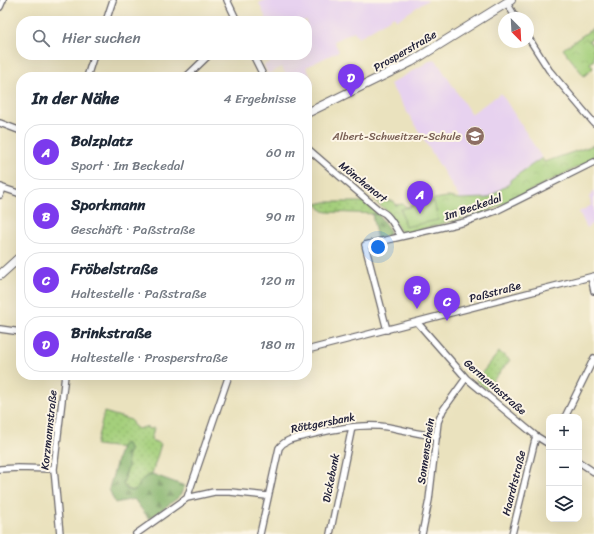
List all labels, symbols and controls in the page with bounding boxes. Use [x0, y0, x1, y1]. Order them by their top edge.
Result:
north arrow [498, 12, 534, 48]
search box [16, 16, 312, 60]
text: Hier suchen [62, 25, 141, 51]
street label: Prosperstraße [370, 25, 441, 77]
icon: search [30, 27, 52, 49]
pin: D [338, 64, 364, 97]
text: In der Nähe [32, 83, 119, 113]
text: 4 Ergebnisse [224, 87, 296, 110]
school or university icon: Albert-Schweitzer-Schule [464, 125, 486, 147]
place label: Albert-Schweitzer-Schule [331, 127, 461, 146]
text: Bolzplatz [71, 128, 133, 154]
text: A [42, 141, 50, 164]
text: 60 m [266, 141, 295, 164]
text: Sport · Im Beckedal [71, 154, 184, 177]
street label: Mönchenort [335, 156, 392, 208]
pin: A [407, 181, 433, 214]
street label: Im Beckedal [441, 188, 505, 226]
text: Sporkmann [71, 192, 145, 218]
text: B [42, 205, 50, 228]
text: 90 m [265, 205, 295, 228]
text: Geschäft · Paßstraße [71, 218, 195, 241]
your location [368, 237, 388, 257]
text: Fröbelstraße [71, 256, 158, 282]
text: C [42, 269, 50, 292]
text: 120 m [260, 269, 295, 292]
pin: B [404, 276, 430, 309]
street label: Paßstraße [467, 276, 524, 308]
text: Haltestelle · Paßstraße [71, 282, 207, 305]
pin: C [434, 288, 460, 321]
text: Brinkstraße [71, 320, 152, 346]
text: D [42, 333, 50, 356]
text: 180 m [260, 333, 295, 356]
text: Haltestelle · Prosperstraße [71, 346, 228, 369]
street label: Germaniastraße [459, 354, 531, 420]
street label: Korzmannstraße [35, 389, 63, 471]
street label: Röttgersbank [289, 407, 357, 439]
map controls [546, 414, 582, 522]
button: + [546, 414, 582, 450]
street label: Sonnenschein [412, 417, 440, 485]
street label: Haardtstraße [497, 448, 531, 518]
button: − [546, 450, 582, 486]
street label: Dickebank [317, 452, 345, 504]
button: layers [546, 486, 582, 522]

